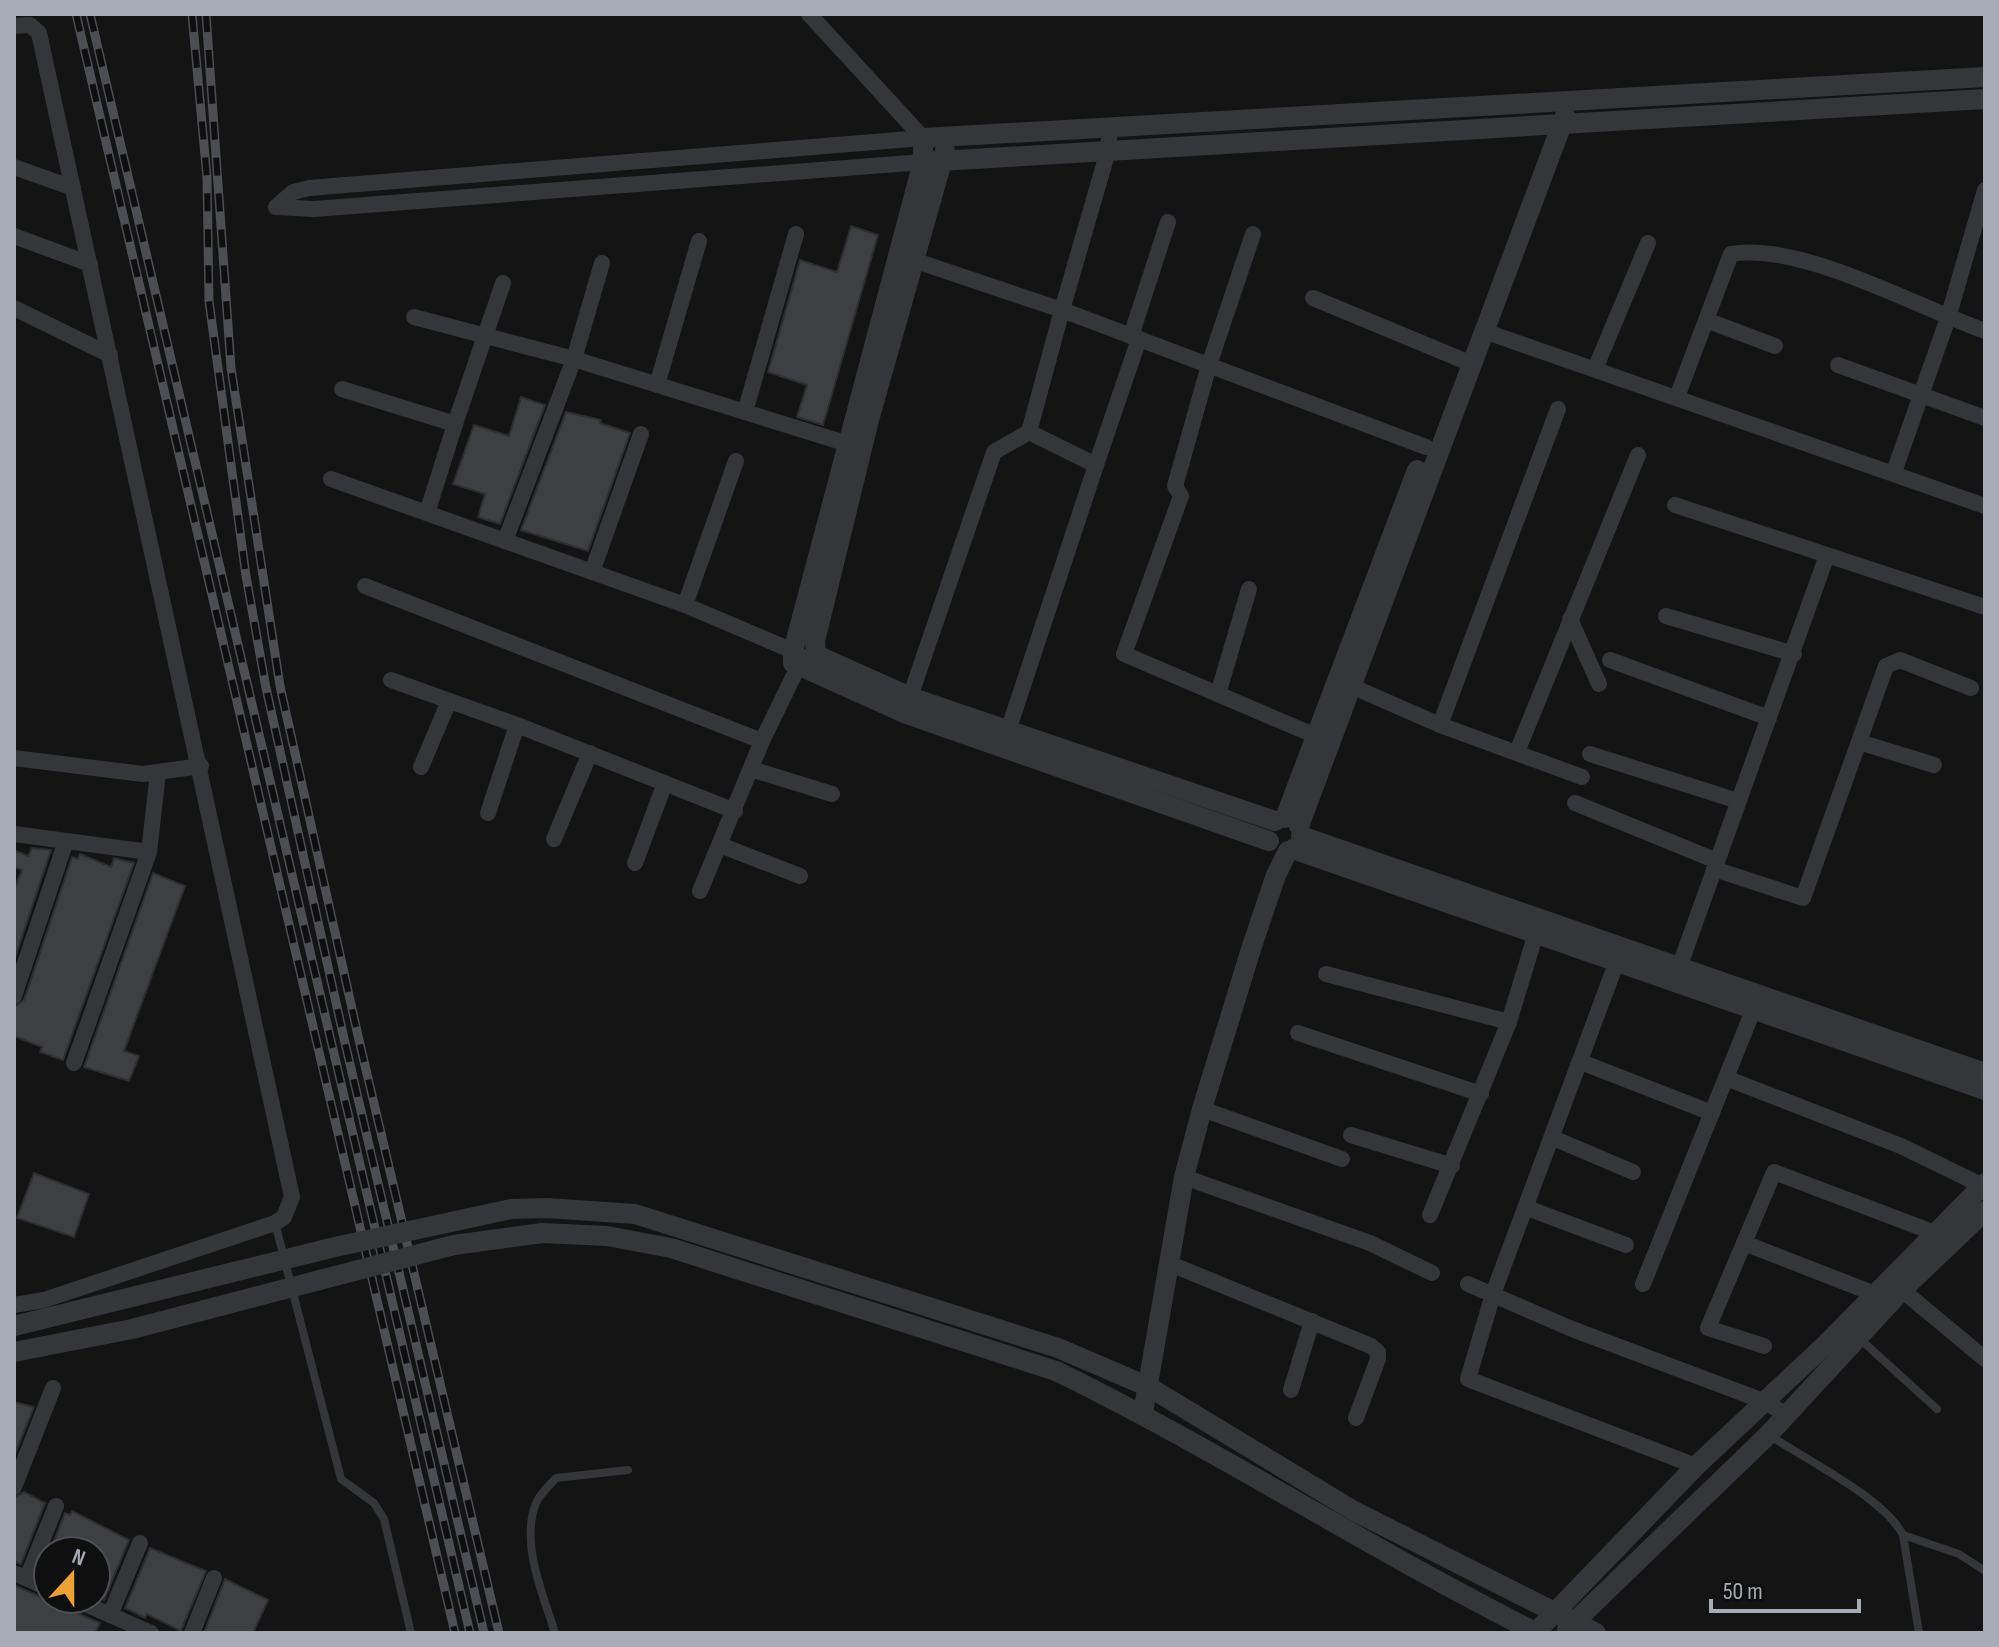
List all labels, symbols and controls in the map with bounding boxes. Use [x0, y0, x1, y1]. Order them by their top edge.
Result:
north arrow [32, 1535, 112, 1615]
text: N [68, 1543, 89, 1572]
scale bar [1711, 1563, 1859, 1613]
text: 50 m [1723, 1577, 1763, 1606]

